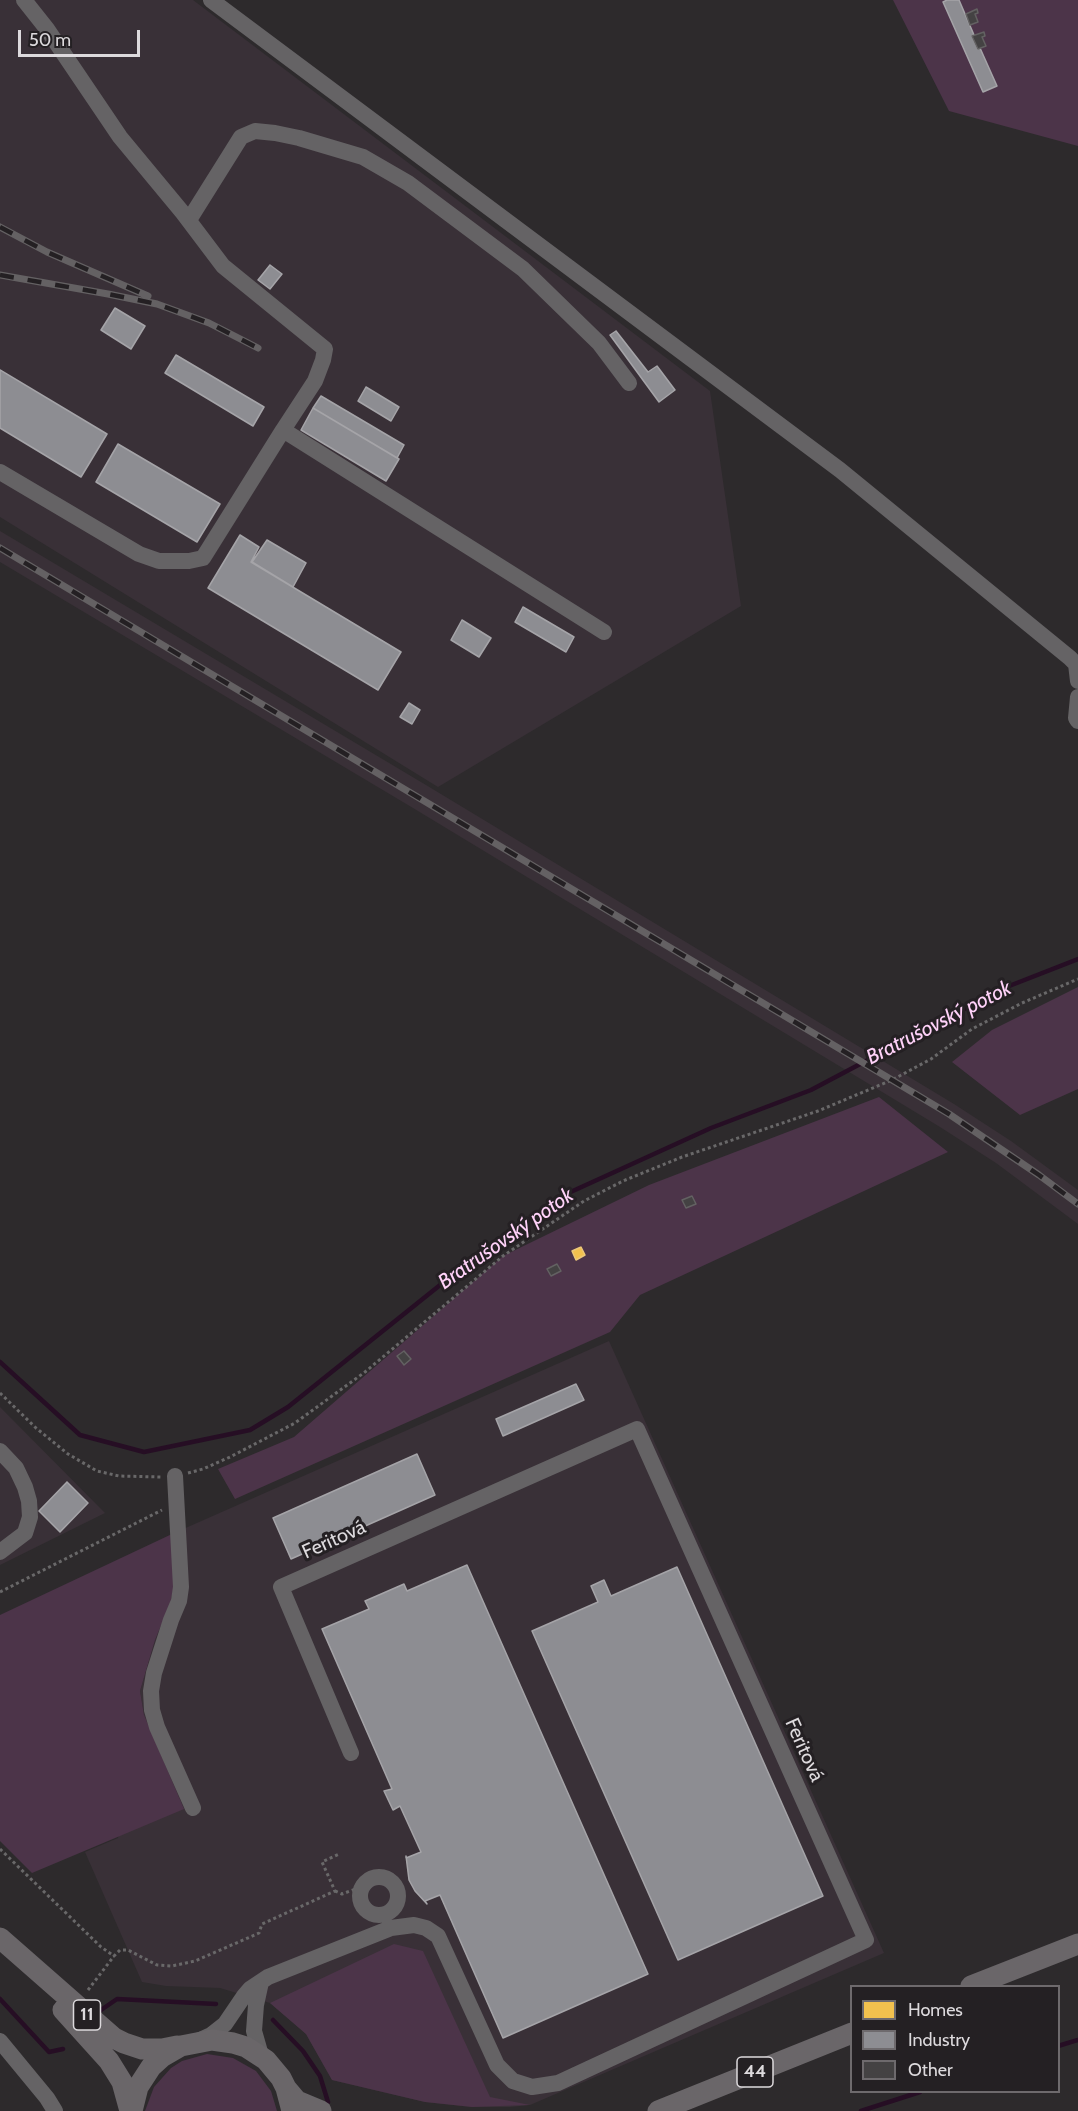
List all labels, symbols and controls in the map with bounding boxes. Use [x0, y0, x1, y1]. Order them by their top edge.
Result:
scale bar [21, 18, 142, 56]
text: 50 m [29, 29, 71, 51]
water label: Bratrušovský potok [862, 976, 1016, 1070]
water label: Bratrušovský potok [433, 1183, 579, 1295]
street label: Feritová [298, 1515, 370, 1565]
street label: Feritová [779, 1714, 829, 1786]
legend [850, 1985, 1060, 2093]
text: Homes [908, 1999, 963, 2021]
road number: 11 [74, 2000, 100, 2030]
text: Industry [908, 2029, 970, 2051]
road number: 44 [737, 2057, 773, 2087]
text: Other [908, 2059, 953, 2081]

